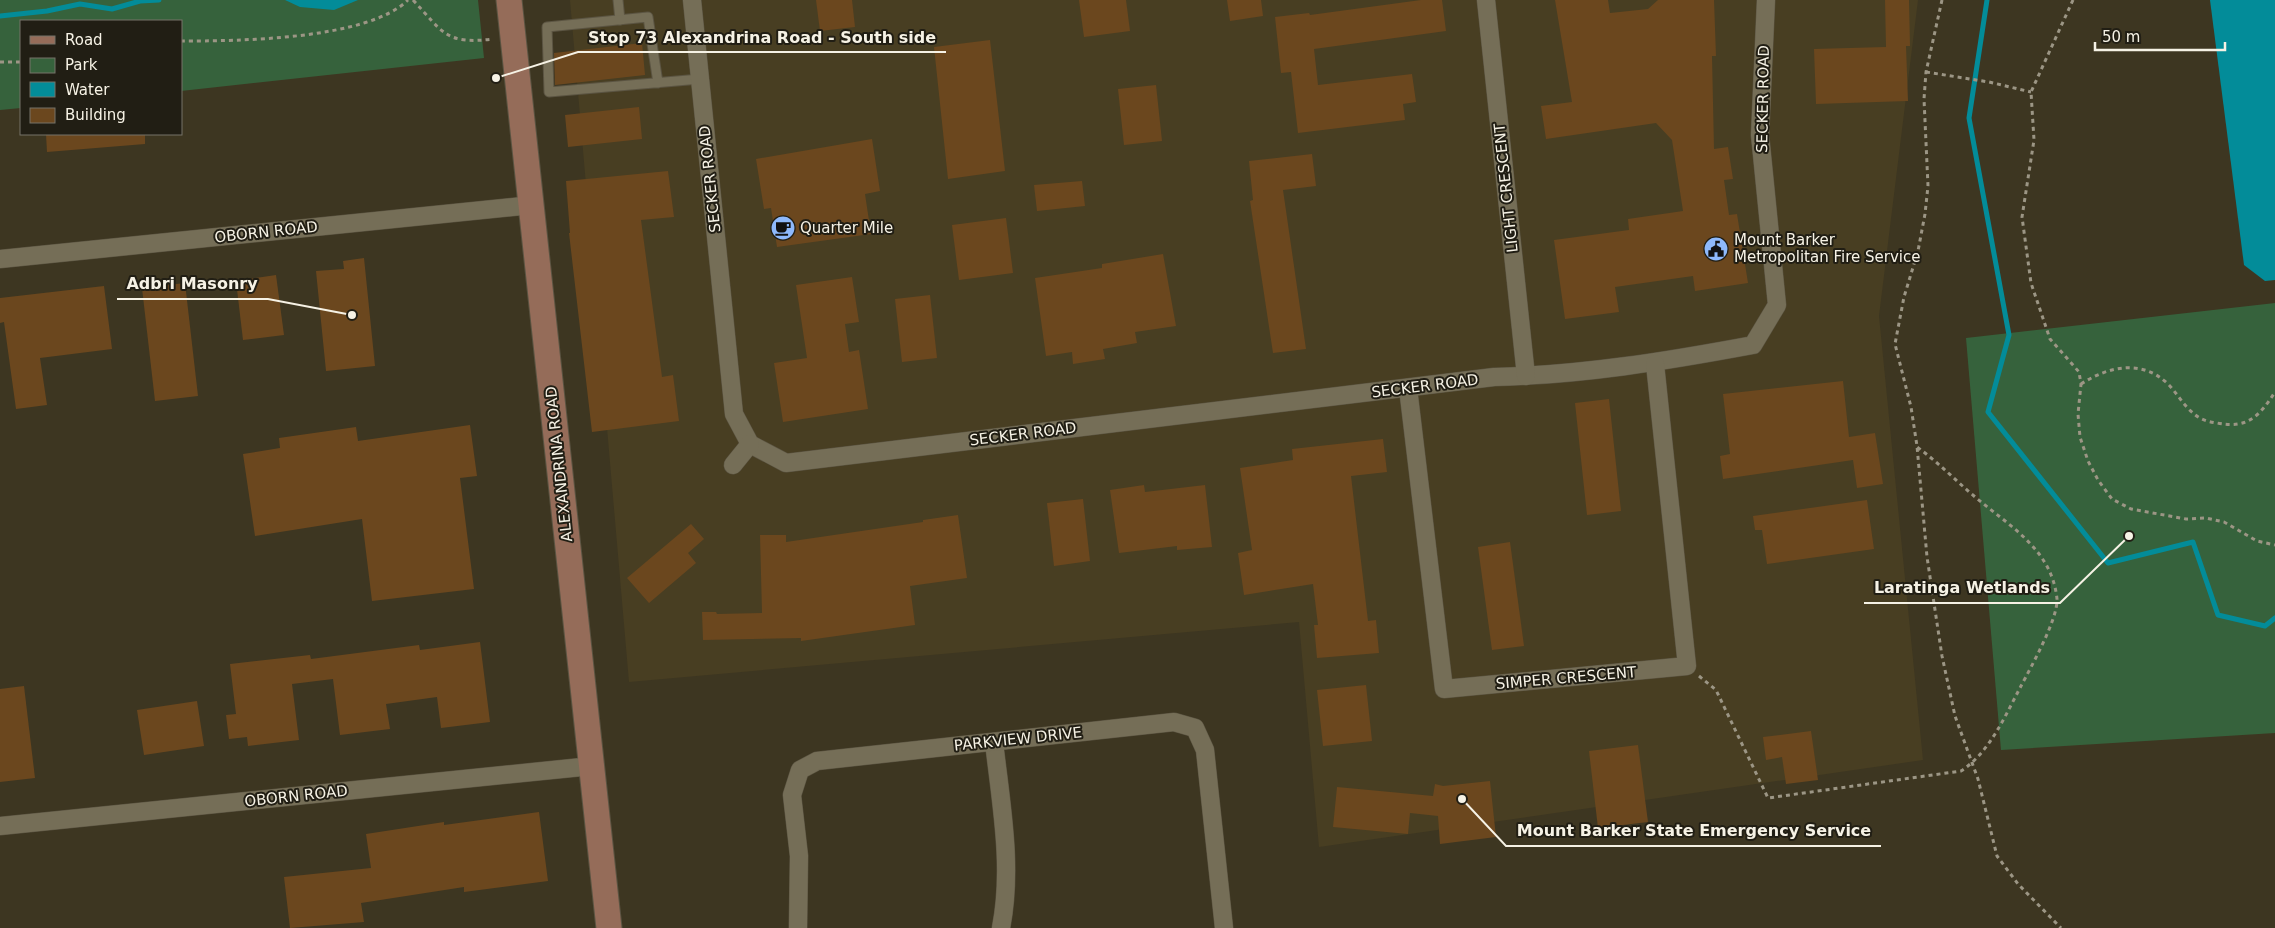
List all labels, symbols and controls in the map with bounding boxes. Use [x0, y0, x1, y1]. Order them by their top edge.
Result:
legend [20, 20, 182, 135]
scale bar [2095, 20, 2225, 52]
callout: Stop 73 Alexandrina Road - South side [578, 21, 946, 52]
text: Stop 73 Alexandrina Road - South side [588, 28, 936, 47]
text: 50 m [2102, 28, 2140, 46]
text: Road [65, 31, 103, 49]
street label: SECKER ROAD [1753, 45, 1773, 153]
text: Park [65, 56, 98, 74]
text: Water [65, 81, 110, 99]
text: Building [65, 106, 126, 124]
street label: LIGHT CRESCENT [1490, 122, 1522, 254]
street label: SECKER ROAD [695, 124, 725, 234]
cafe icon: Quarter Mile [770, 215, 796, 241]
street label: OBORN ROAD [213, 218, 319, 246]
place label: Quarter Mile [800, 219, 893, 237]
place label: Mount Barker Metropolitan Fire Service [1734, 231, 1920, 266]
public building icon: Mount Barker Metropolitan Fire Service [1703, 236, 1729, 262]
callout: Adbri Masonry [117, 268, 268, 299]
text: Adbri Masonry [126, 274, 258, 293]
street label: SECKER ROAD [1370, 371, 1480, 401]
street label: ALEXANDRINA ROAD [542, 385, 576, 543]
street label: SECKER ROAD [968, 419, 1078, 449]
callout: Laratinga Wetlands [1864, 572, 2060, 603]
text: Laratinga Wetlands [1874, 578, 2050, 597]
street label: SIMPER CRESCENT [1495, 663, 1638, 693]
street label: PARKVIEW DRIVE [953, 723, 1083, 755]
street label: OBORN ROAD [243, 782, 349, 810]
callout: Mount Barker State Emergency Service [1506, 815, 1881, 846]
text: Mount Barker State Emergency Service [1517, 821, 1871, 840]

